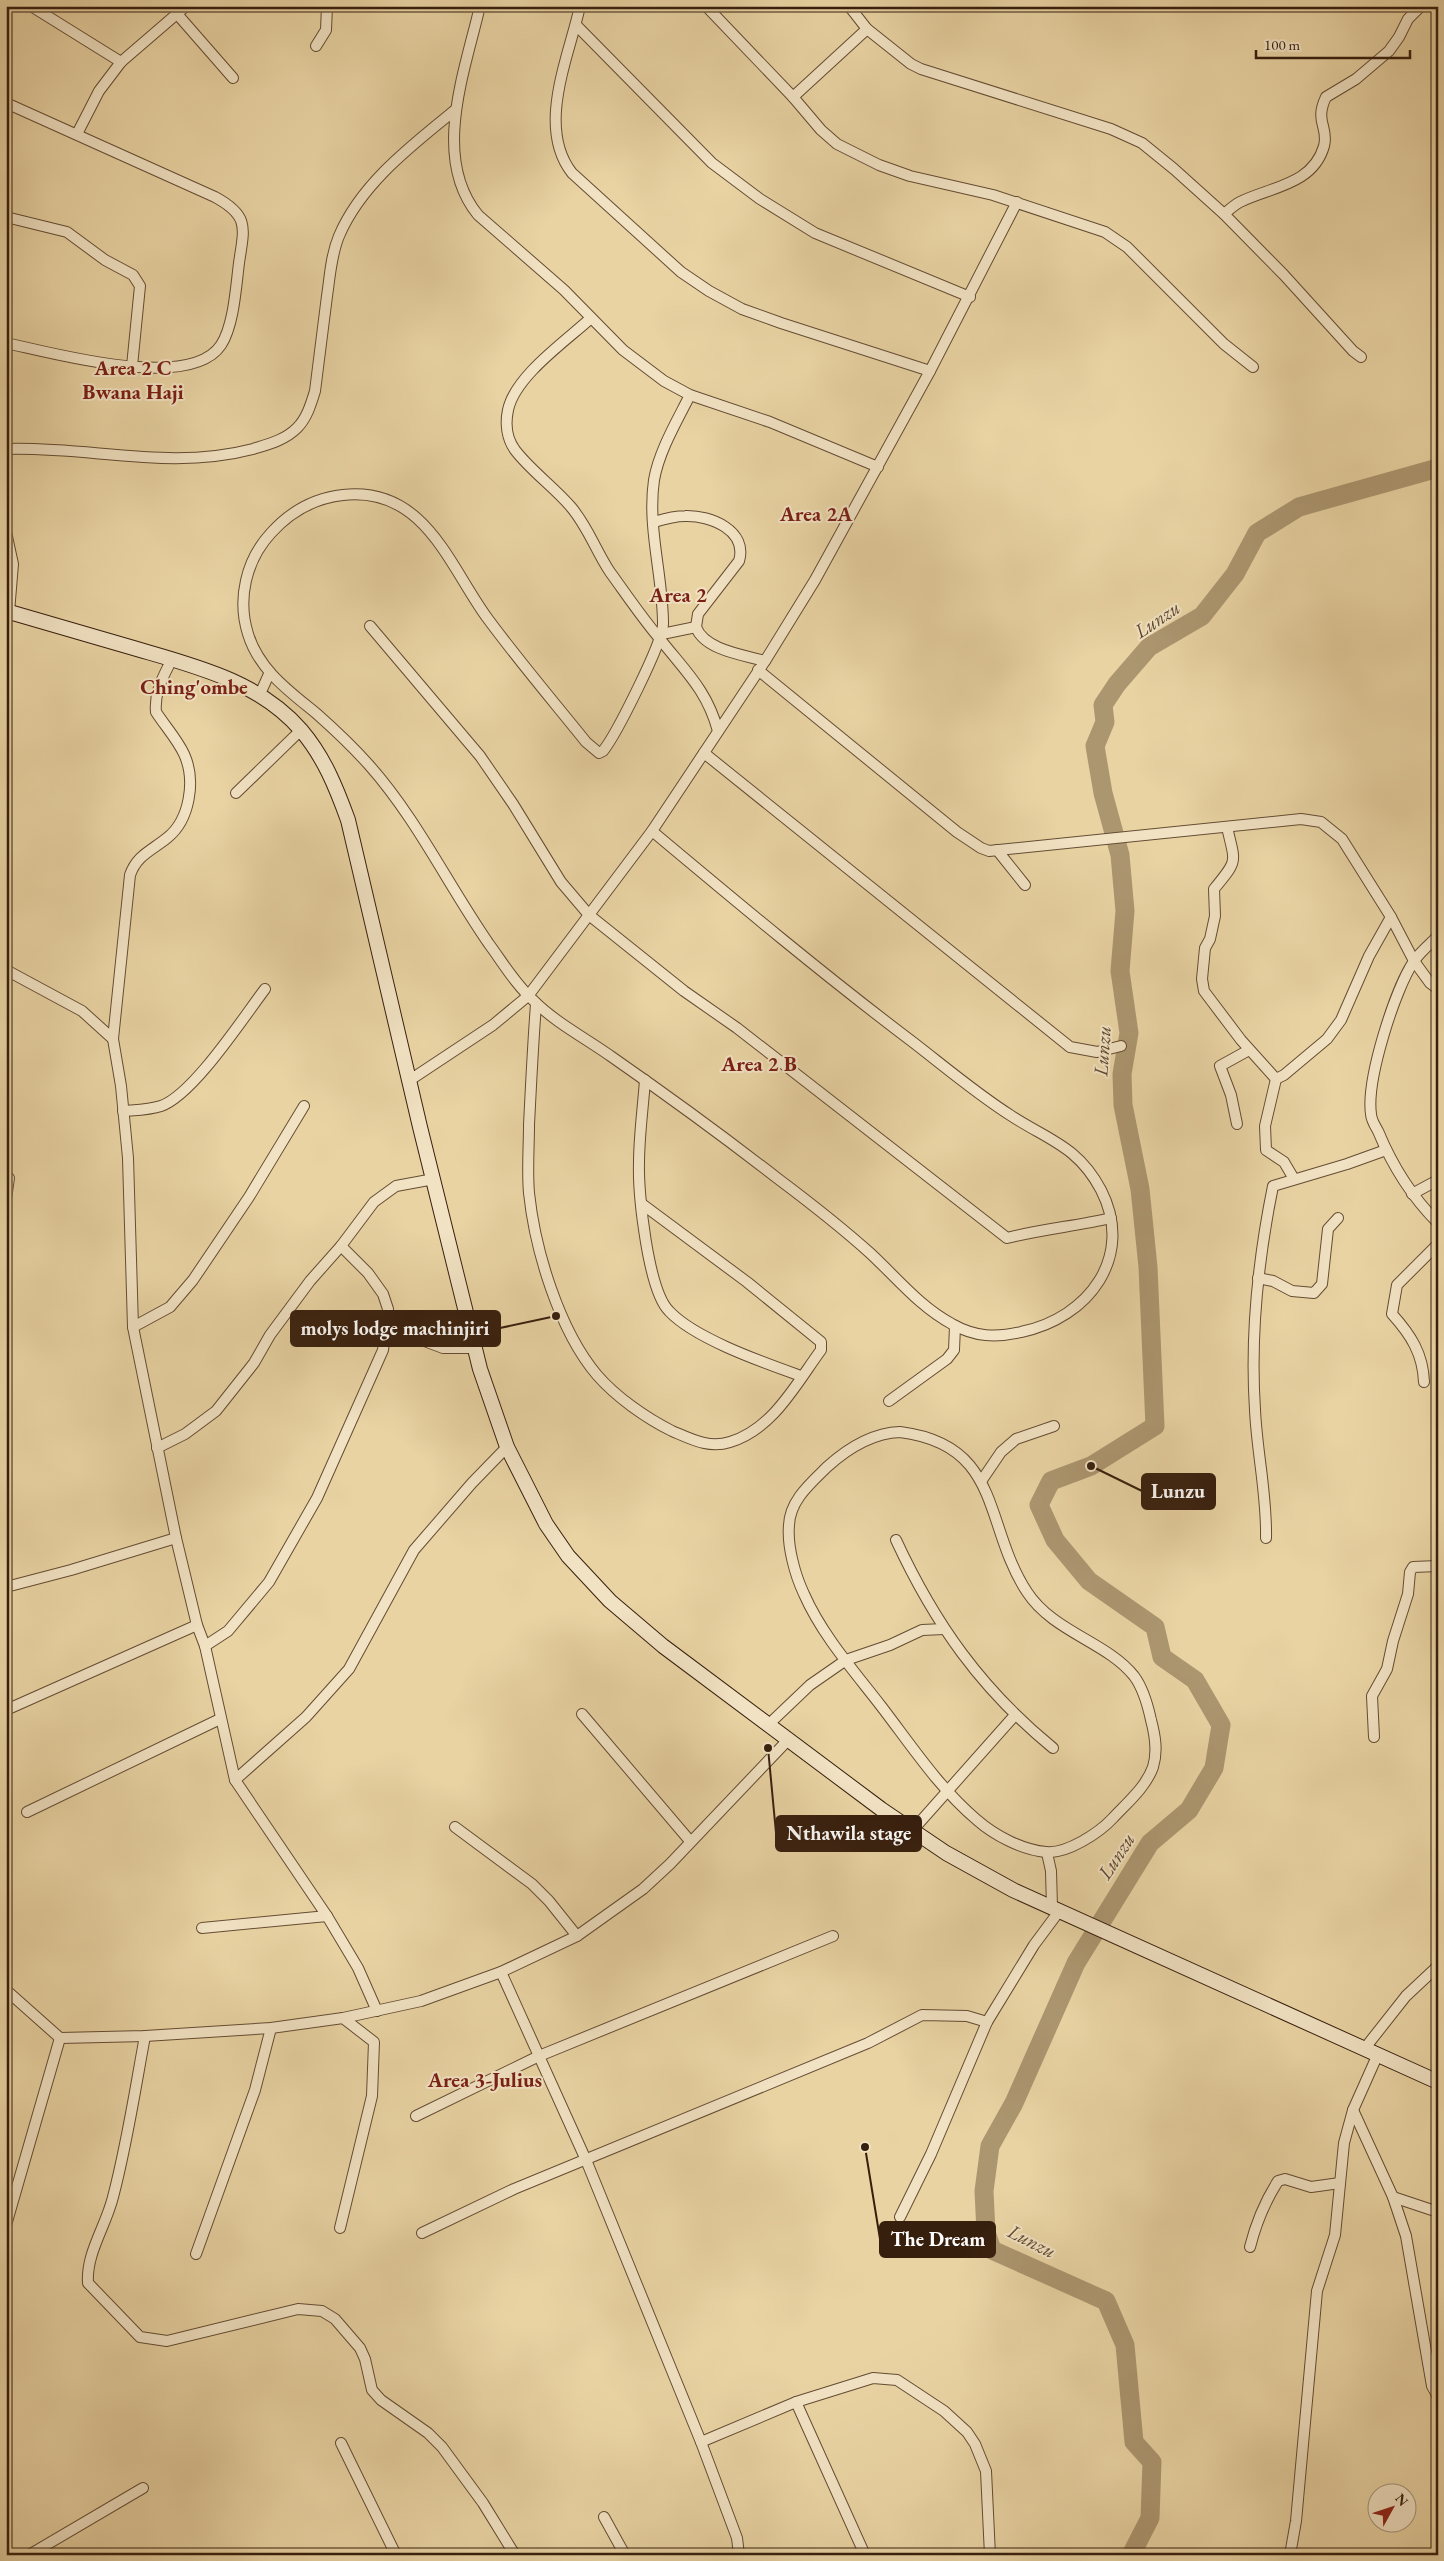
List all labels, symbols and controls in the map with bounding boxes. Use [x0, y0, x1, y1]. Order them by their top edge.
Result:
scale bar [1256, 28, 1410, 60]
text: 100 m [1264, 35, 1301, 54]
district label: Area 2 C Bwana Haji [82, 354, 184, 405]
district label: Area 2A [779, 500, 853, 527]
district label: Area 2 [648, 581, 707, 608]
water label: Lunzu [1128, 594, 1185, 644]
district label: Ching'ombe [140, 673, 248, 700]
water label: Lunzu [1087, 1025, 1117, 1078]
district label: Area 2 B [720, 1050, 797, 1077]
callout: molys lodge machinjiri [291, 1311, 500, 1346]
text: molys lodge machinjiri [301, 1315, 490, 1341]
callout: Lunzu [1142, 1474, 1215, 1509]
text: Lunzu [1151, 1478, 1205, 1504]
callout: Nthawila stage [776, 1816, 921, 1851]
text: Nthawila stage [787, 1820, 911, 1846]
water label: Lunzu [1091, 1828, 1141, 1885]
district label: Area 3-Julius [427, 2066, 542, 2093]
water label: Lunzu [1003, 2218, 1060, 2264]
callout: The Dream [880, 2222, 995, 2257]
text: The Dream [891, 2226, 985, 2252]
north arrow [1366, 2484, 1416, 2534]
text: N [1391, 2490, 1413, 2510]

